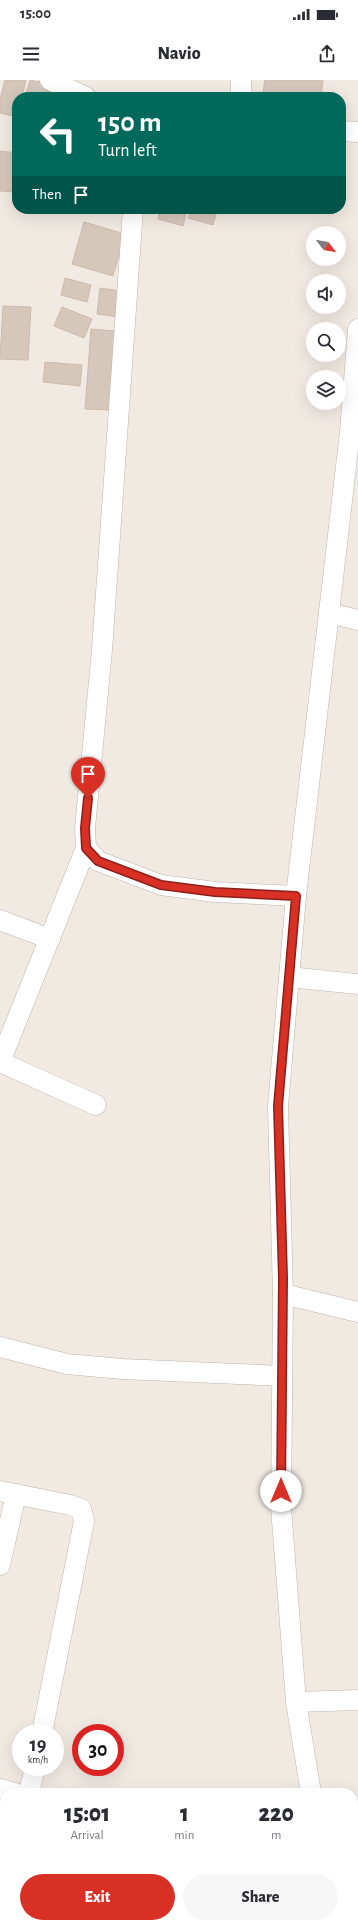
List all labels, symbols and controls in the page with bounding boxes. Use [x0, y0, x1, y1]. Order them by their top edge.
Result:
text: 15:00 [20, 6, 51, 21]
icon: menu [20, 43, 42, 65]
icon: share [316, 43, 338, 65]
text: Navio [157, 45, 201, 63]
icon: left [32, 108, 84, 160]
text: 150 m [98, 109, 162, 137]
text: Turn left [98, 142, 157, 160]
icon: arrive [70, 184, 92, 206]
text: Then [32, 187, 62, 202]
north arrow [306, 226, 346, 266]
map controls [306, 226, 346, 410]
button: sound [306, 274, 346, 314]
button: search [306, 322, 346, 362]
button: layers [306, 370, 346, 410]
pin [71, 757, 105, 798]
icon: arrive [77, 763, 99, 785]
position arrow [260, 1470, 302, 1512]
speed limit sign: 30 [72, 1724, 124, 1776]
text: 19 [30, 1735, 46, 1755]
text: km/h [28, 1755, 48, 1765]
text: 15:01 [64, 1802, 110, 1826]
text: 1 [180, 1802, 189, 1826]
text: 220 [259, 1802, 294, 1826]
text: Arrival [70, 1829, 104, 1842]
text: min [174, 1829, 194, 1842]
text: m [271, 1829, 281, 1842]
button: Exit [20, 1874, 175, 1920]
button: Share [183, 1874, 338, 1920]

